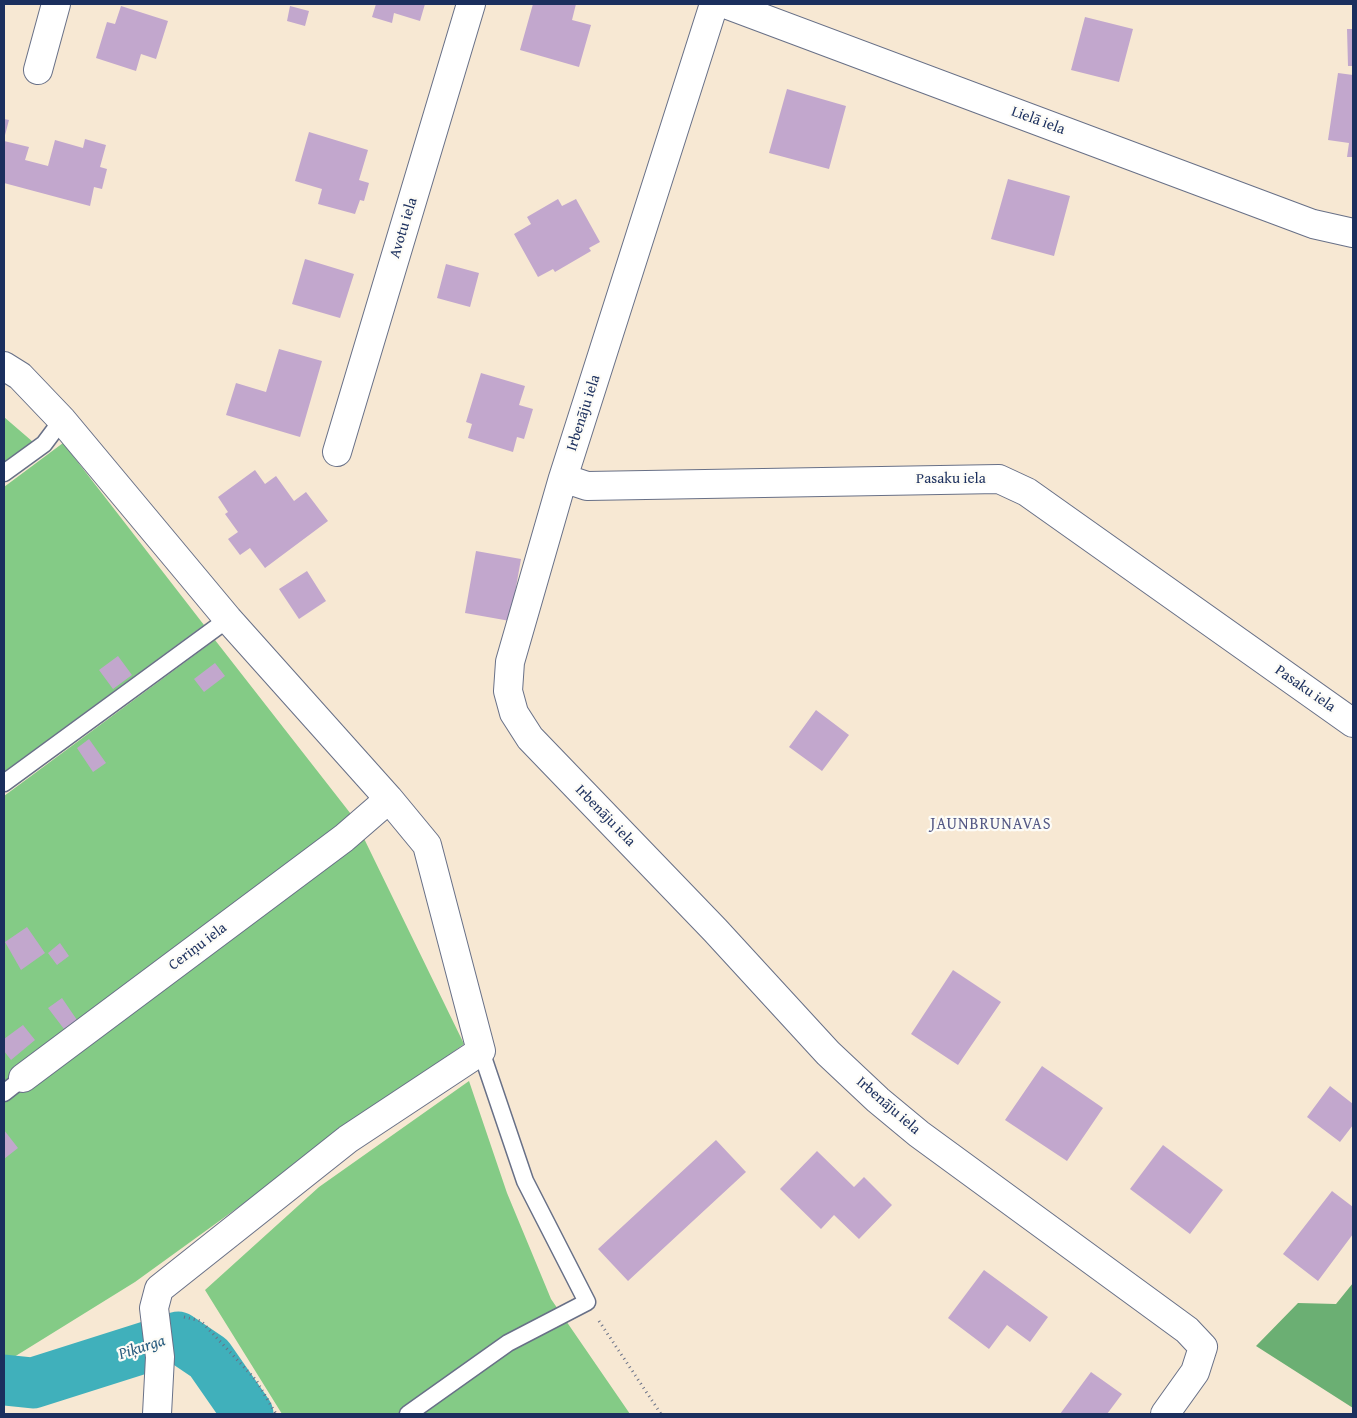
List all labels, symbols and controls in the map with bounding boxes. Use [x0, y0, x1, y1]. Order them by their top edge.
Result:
street label: Lielā iela [1009, 103, 1067, 139]
street label: Avotu iela [386, 196, 422, 260]
street label: Irbenāju iela [563, 373, 605, 453]
street label: Pasaku iela [916, 470, 986, 488]
street label: Pasaku iela [1271, 662, 1339, 716]
street label: Irbenāju iela [571, 781, 639, 851]
district label: JAUNBRUNAVAS [929, 815, 1053, 835]
street label: Ceriņu iela [165, 919, 231, 975]
street label: Irbenāju iela [852, 1073, 924, 1139]
water label: Piķurga [116, 1332, 168, 1364]

